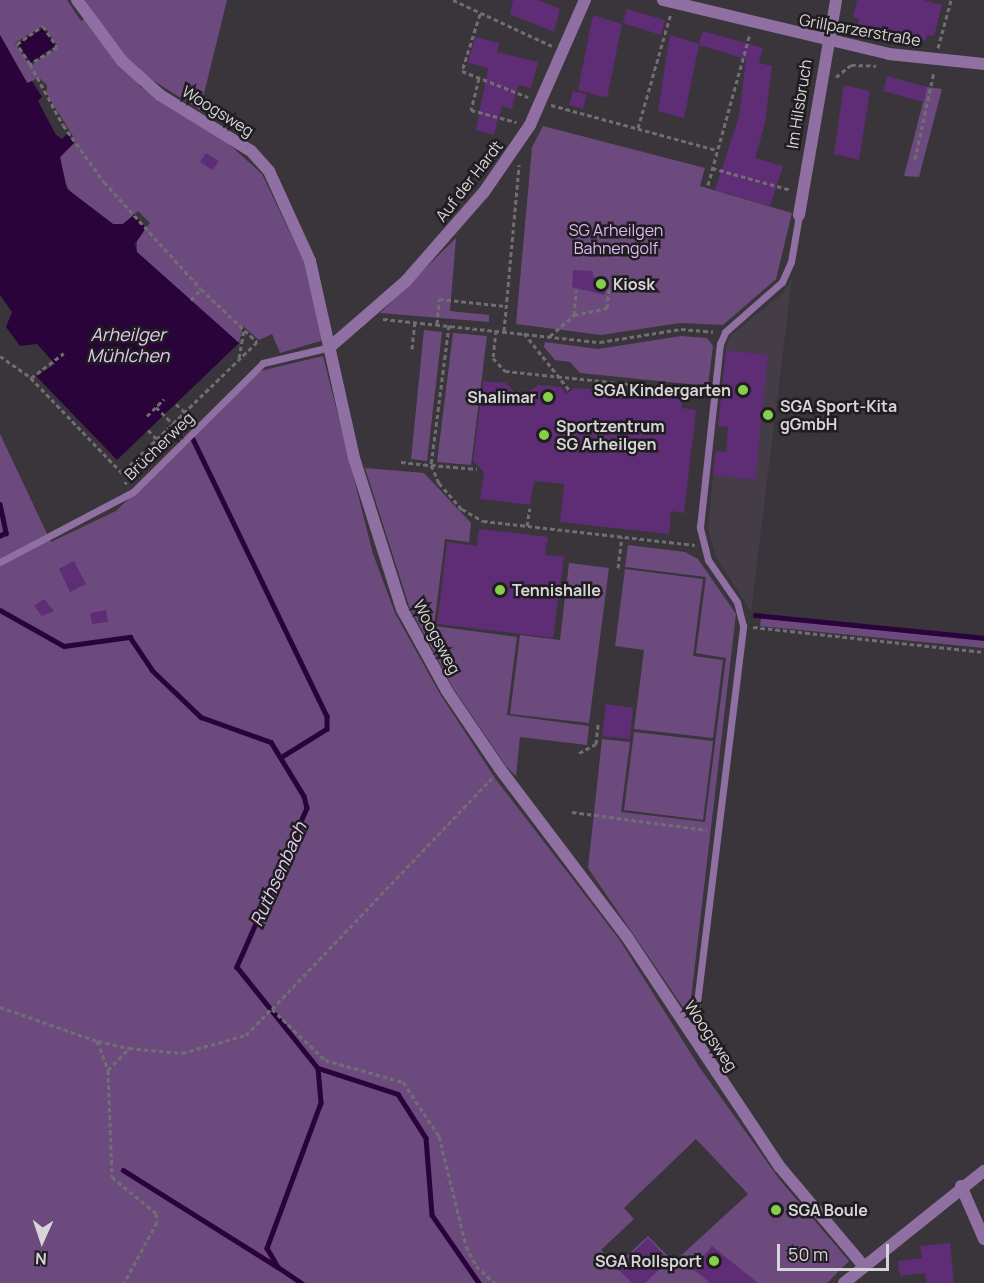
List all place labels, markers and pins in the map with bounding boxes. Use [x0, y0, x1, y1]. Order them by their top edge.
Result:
place label: Kiosk [613, 274, 655, 294]
marker: Kiosk [594, 277, 608, 291]
place label: SGA Kindergarten [594, 380, 731, 400]
marker: SGA Kindergarten [736, 383, 750, 397]
place label: Shalimar [467, 387, 536, 407]
marker: Shalimar [541, 390, 555, 404]
place label: SGA Sport-Kita gGmbH [780, 396, 897, 434]
marker: SGA Sport-Kita gGmbH [761, 408, 775, 422]
place label: Sportzentrum SG Arheilgen [556, 416, 665, 454]
marker: Sportzentrum SG Arheilgen [537, 428, 551, 442]
place label: Tennishalle [512, 580, 601, 600]
marker: Tennishalle [493, 583, 507, 597]
place label: SGA Boule [788, 1200, 868, 1220]
marker: SGA Boule [769, 1203, 783, 1217]
place label: SGA Rollsport [595, 1251, 702, 1271]
marker: SGA Rollsport [707, 1254, 721, 1268]

